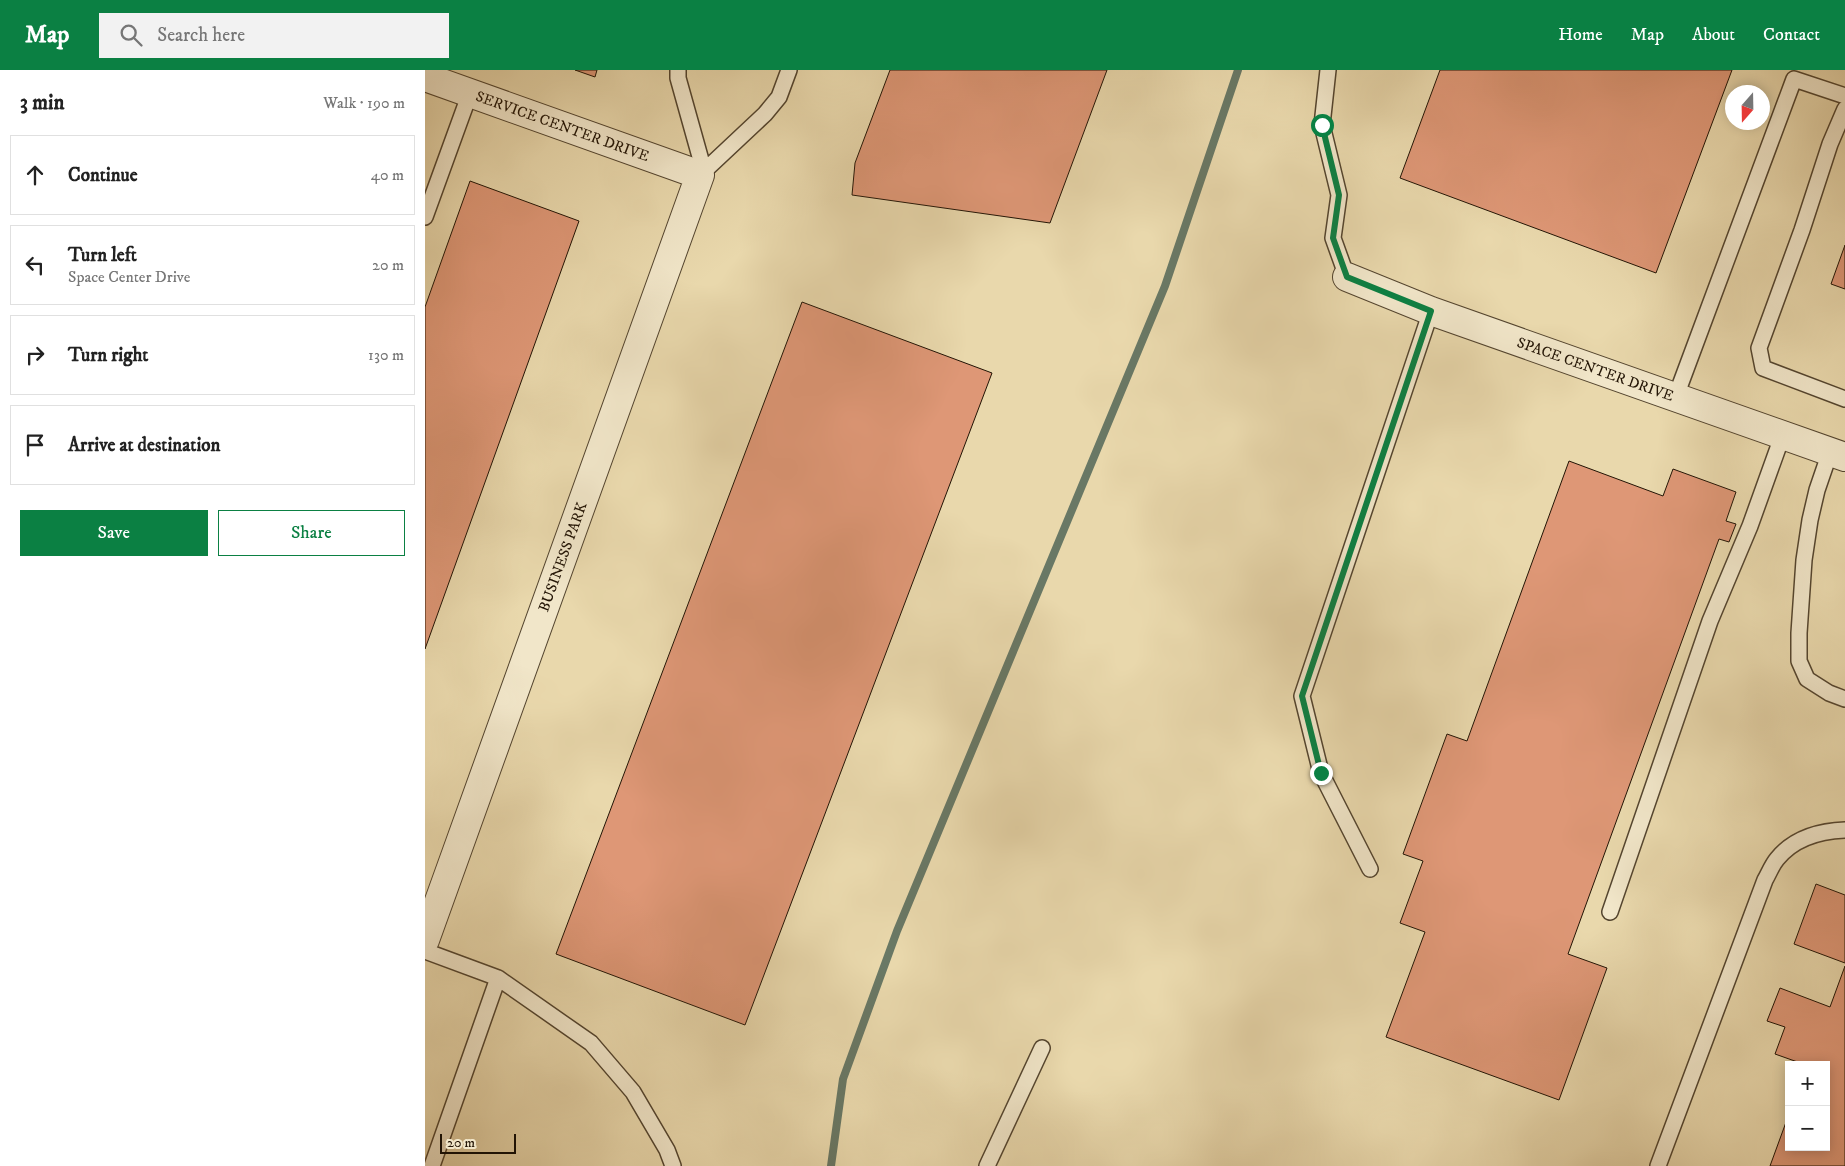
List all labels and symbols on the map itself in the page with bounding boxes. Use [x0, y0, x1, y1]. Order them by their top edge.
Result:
north arrow [1725, 85, 1770, 130]
street label: SERVICE CENTER DRIVE [473, 86, 652, 166]
route start [1311, 114, 1334, 137]
street label: SPACE CENTER DRIVE [1515, 333, 1677, 406]
street label: BUSINESS PARK [534, 499, 592, 614]
route end [1310, 762, 1333, 785]
scale bar [440, 1131, 516, 1154]

